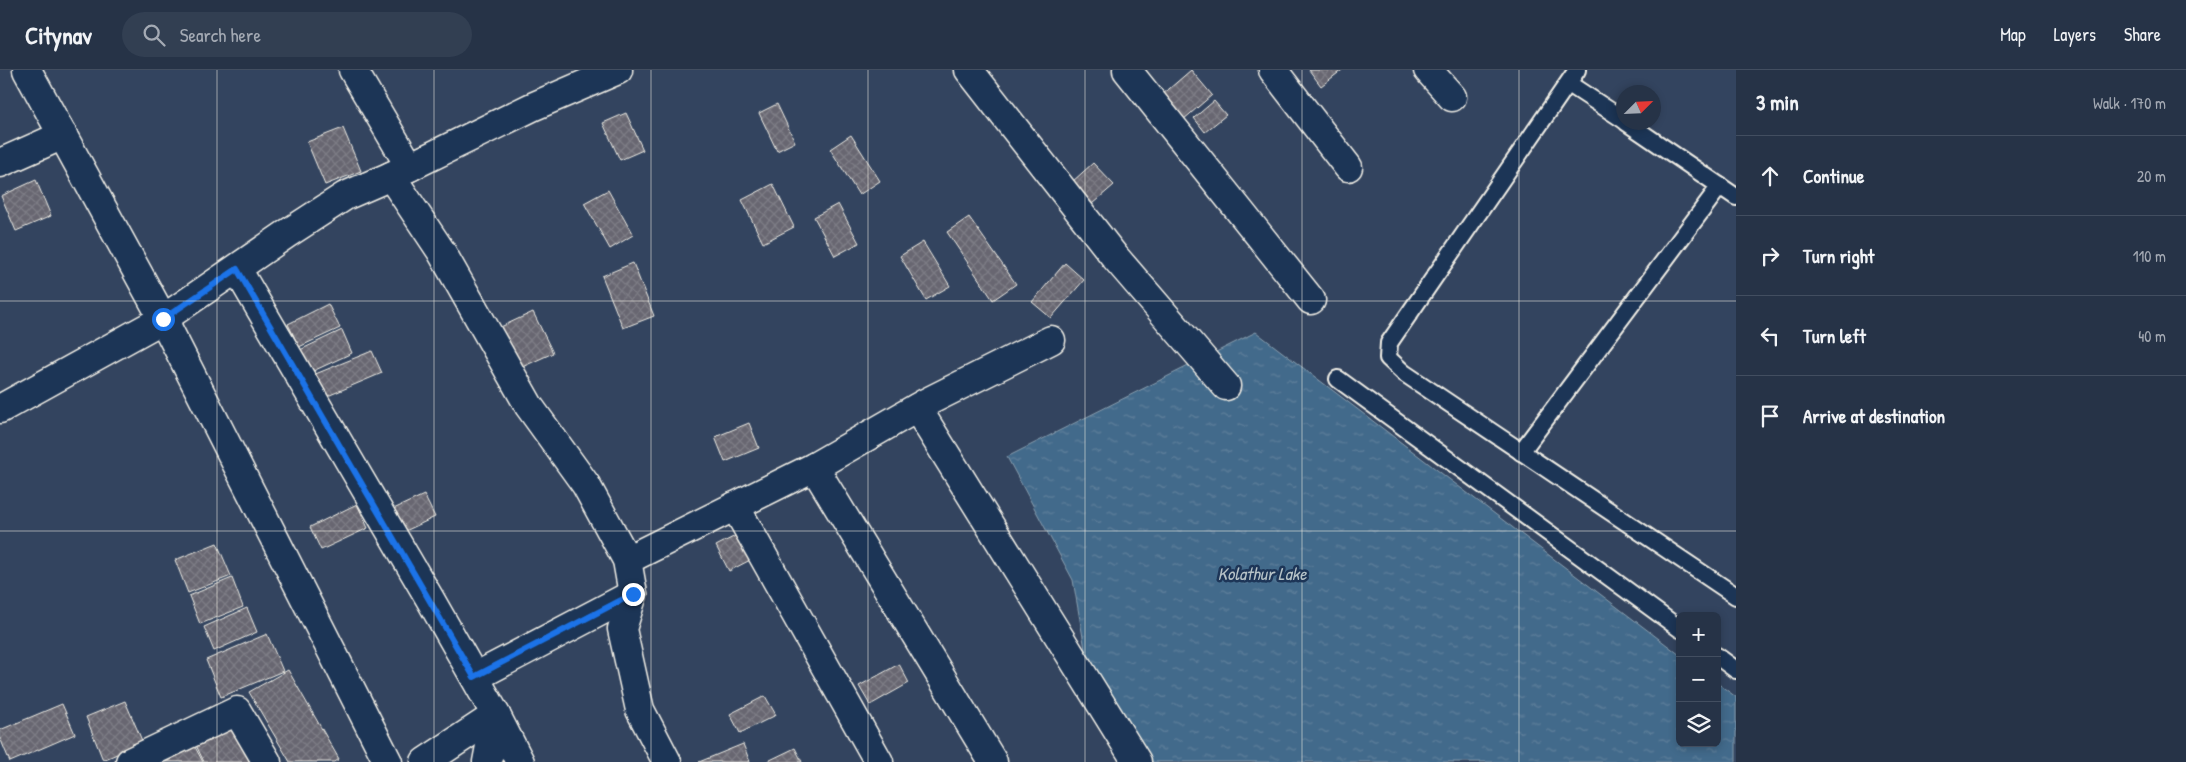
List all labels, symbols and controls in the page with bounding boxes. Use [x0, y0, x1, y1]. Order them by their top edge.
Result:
search box [122, 12, 472, 57]
text: Citynav [25, 19, 92, 51]
icon: search [140, 21, 168, 49]
text: Search here [180, 22, 261, 48]
text: Map [2000, 22, 2026, 47]
text: Layers [2054, 22, 2096, 47]
text: Share [2124, 22, 2161, 47]
north arrow [1616, 85, 1661, 130]
text: 3 min [1756, 88, 1799, 117]
text: Walk · 170 m [2093, 92, 2166, 114]
icon: ahead [1756, 162, 1784, 190]
text: Continue [1803, 163, 1864, 189]
text: 20 m [2137, 165, 2166, 187]
icon: right [1756, 242, 1784, 270]
text: Turn right [1803, 243, 1874, 269]
text: 110 m [2133, 245, 2166, 267]
route start [152, 308, 175, 331]
icon: left [1756, 322, 1784, 350]
text: Turn left [1803, 323, 1866, 349]
text: 40 m [2138, 325, 2166, 347]
icon: arrive [1756, 402, 1784, 430]
text: Arrive at destination [1803, 403, 1945, 429]
water label: Kolathur Lake [1218, 561, 1307, 586]
route end [622, 583, 645, 606]
map controls [1676, 612, 1721, 747]
button: + [1676, 612, 1721, 657]
button: − [1676, 657, 1721, 702]
button: layers [1676, 702, 1721, 747]

